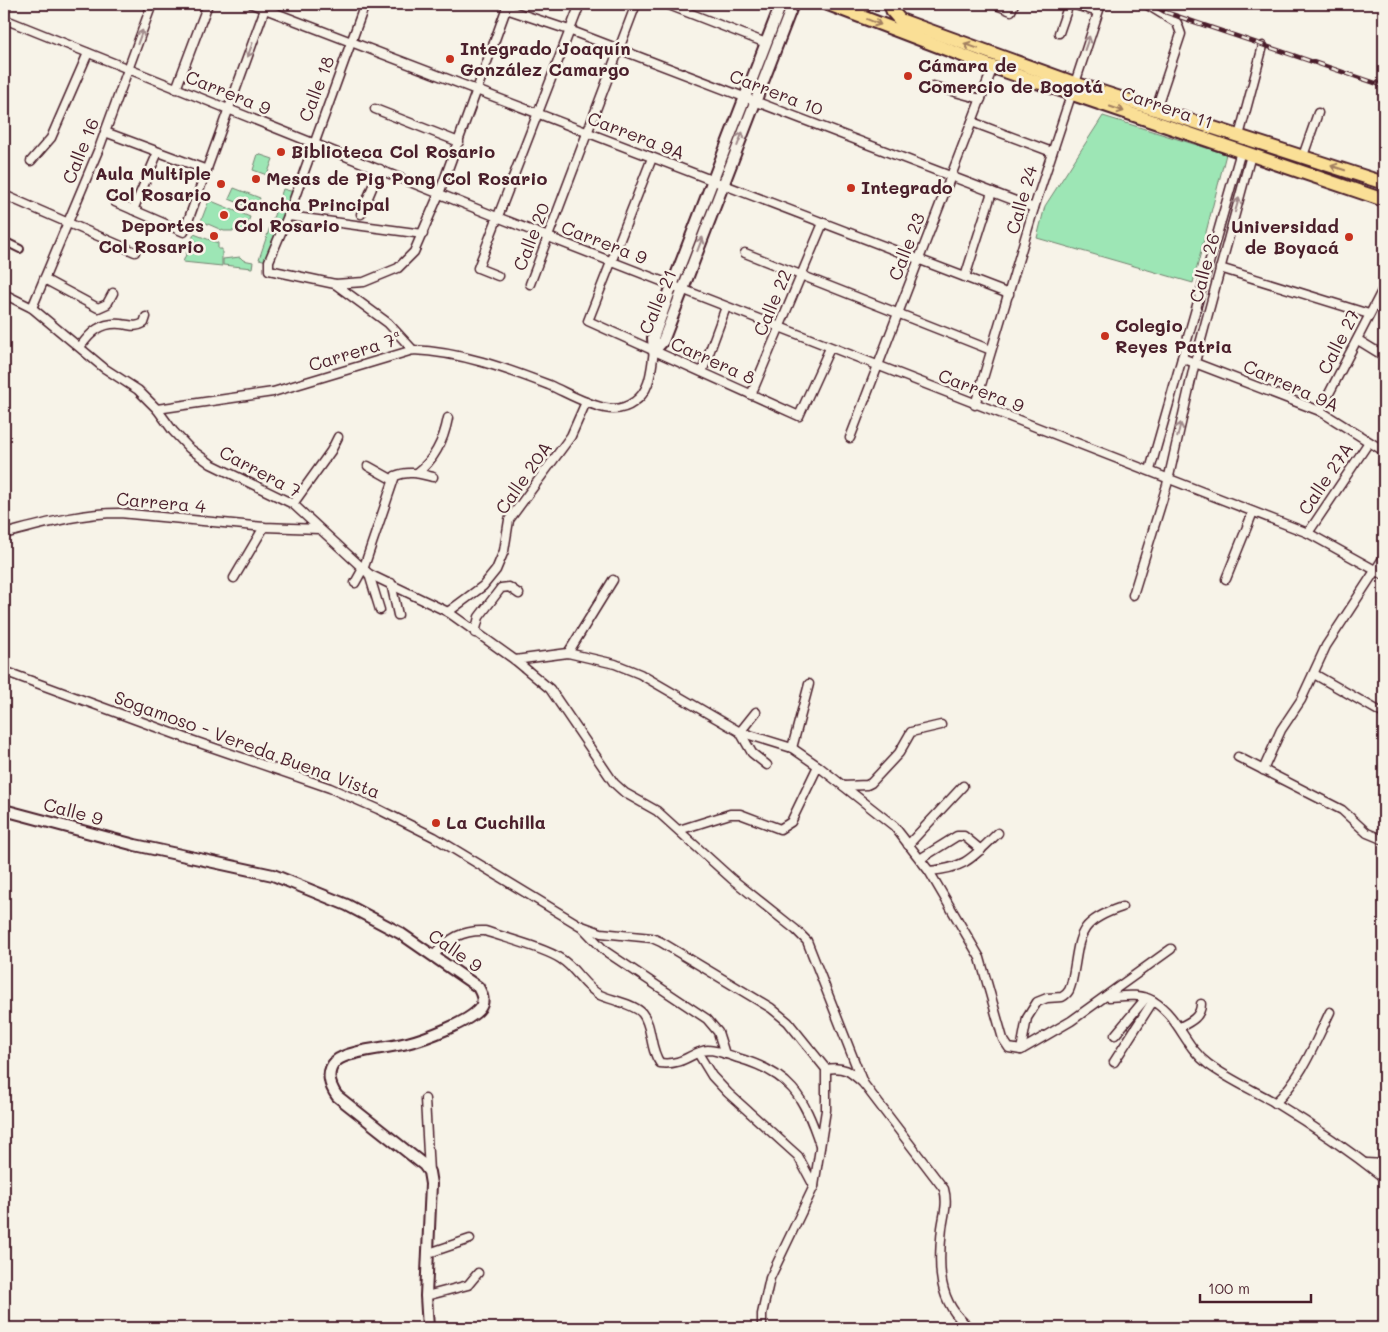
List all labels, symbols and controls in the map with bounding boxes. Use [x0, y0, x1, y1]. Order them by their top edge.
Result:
one-way arrow [866, 18, 881, 27]
one-way arrow [136, 29, 145, 45]
place label: Integrado Joaquín González Camargo [460, 36, 631, 81]
one-way arrow [1083, 36, 1092, 52]
one-way arrow [245, 41, 254, 57]
one-way arrow [963, 41, 979, 50]
street label: Calle 18 [293, 52, 340, 125]
marker: Integrado Joaquín González Camargo [444, 53, 456, 65]
place label: Cámara de Comercio de Bogotá [918, 53, 1103, 98]
street label: Carrera 10 [726, 63, 827, 121]
street label: Carrera 9 [182, 64, 275, 120]
marker: Cámara de Comercio de Bogotá [902, 70, 914, 82]
street label: Carrera 11 [1118, 80, 1216, 134]
one-way arrow [1108, 104, 1124, 114]
street label: Carrera 9A [584, 106, 688, 165]
street label: Calle 16 [56, 114, 104, 187]
one-way arrow [736, 132, 745, 147]
place label: Biblioteca Col Rosario [291, 139, 495, 163]
marker: Biblioteca Col Rosario [275, 146, 287, 158]
place label: Aula Multiple Col Rosario [95, 161, 211, 206]
street label: Calle 24 [1000, 162, 1042, 237]
one-way arrow [1330, 162, 1346, 172]
place label: Mesas de Pig Pong Col Rosario [266, 166, 548, 190]
marker: Mesas de Pig Pong Col Rosario [250, 173, 262, 185]
place label: Integrado [861, 175, 953, 199]
marker: Aula Multiple Col Rosario [215, 178, 227, 190]
marker: Integrado [845, 182, 857, 194]
place label: Cancha Principal Col Rosario [234, 192, 390, 237]
one-way arrow [1233, 198, 1243, 214]
street label: Calle 20 [507, 199, 555, 274]
marker: Cancha Principal Col Rosario [218, 209, 230, 221]
street label: Calle 23 [882, 209, 930, 284]
place label: Deportes Col Rosario [98, 213, 204, 258]
place label: Universidad de Boyacá [1231, 214, 1339, 259]
street label: Carrera 9 [558, 215, 651, 270]
marker: Deportes Col Rosario [208, 230, 220, 242]
street label: Calle 26 [1183, 230, 1225, 305]
marker: Universidad de Boyacá [1343, 231, 1355, 243]
one-way arrow [696, 237, 705, 252]
street label: Calle 21 [633, 266, 681, 338]
street label: Calle 22 [747, 266, 797, 340]
street label: Calle 27 [1312, 305, 1365, 378]
place label: Colegio Reyes Patria [1115, 313, 1232, 358]
street label: Carrera 7ª [305, 326, 404, 377]
marker: Colegio Reyes Patria [1099, 330, 1111, 342]
street label: Carrera 8 [667, 331, 760, 389]
street label: Carrera 9A [1240, 353, 1343, 417]
street label: Carrera 9 [935, 363, 1028, 418]
one-way arrow [1175, 423, 1184, 439]
street label: Calle 20A [489, 436, 557, 519]
street label: Calle 27A [1292, 438, 1358, 519]
street label: Carrera 7 [215, 440, 306, 503]
street label: Carrera 4 [115, 486, 207, 518]
street label: Sogamoso - Vereda Buena Vista [111, 685, 384, 803]
street label: Calle 9 [41, 792, 106, 831]
place label: La Cuchilla [446, 810, 546, 834]
marker: La Cuchilla [430, 817, 442, 829]
street label: Calle 9 [424, 923, 488, 978]
scale bar [1200, 1272, 1312, 1304]
text: 100 m [1208, 1278, 1250, 1298]

